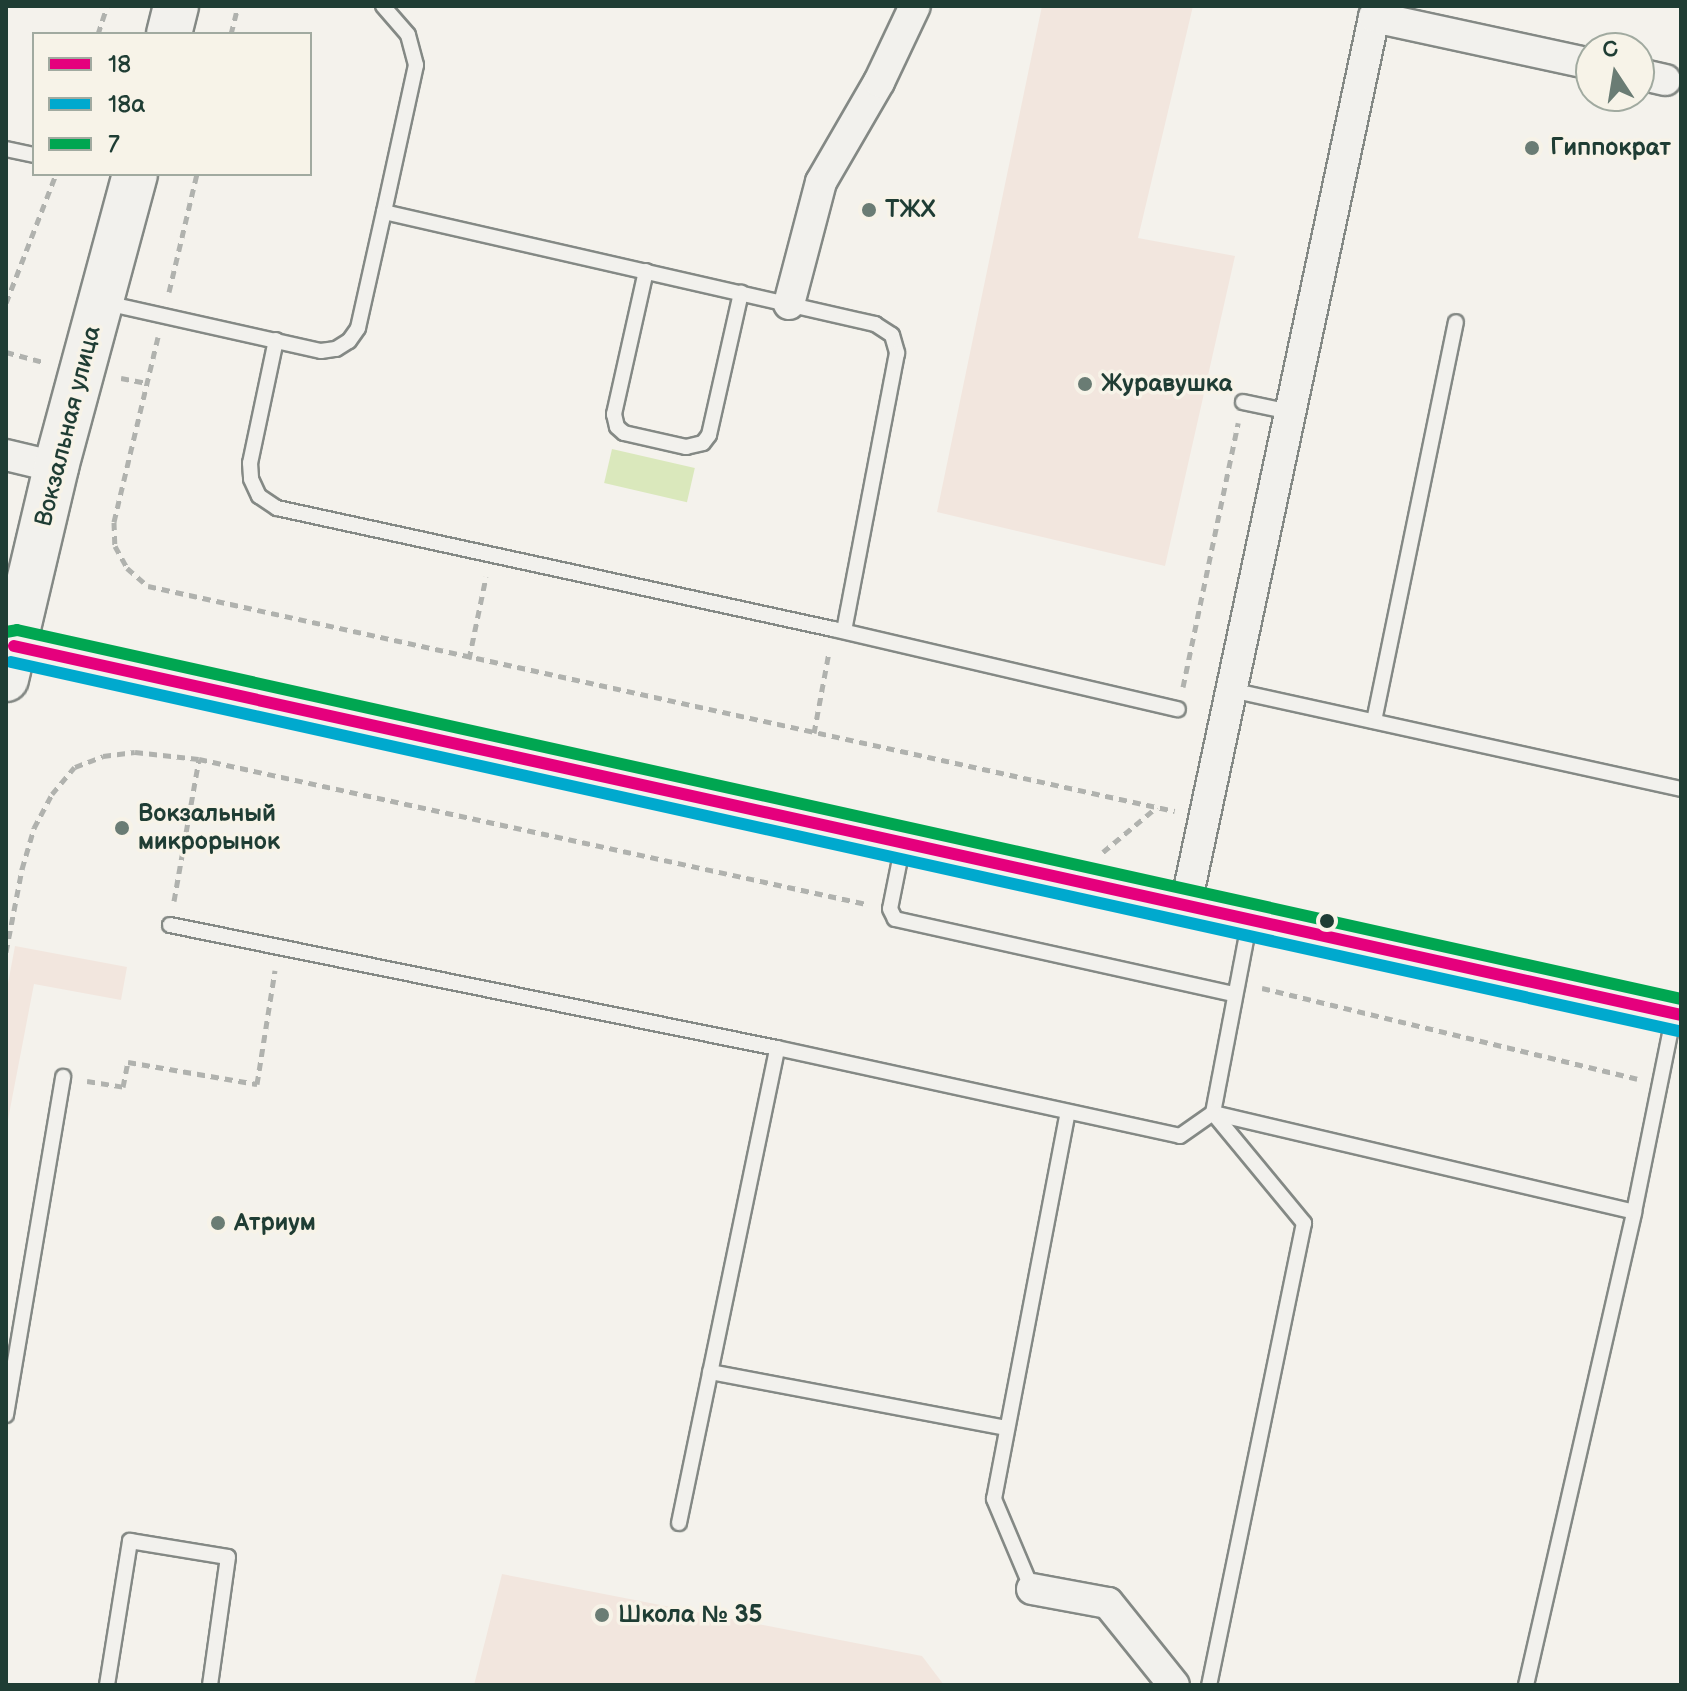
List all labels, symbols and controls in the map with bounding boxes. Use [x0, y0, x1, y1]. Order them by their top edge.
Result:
legend [32, 32, 312, 176]
north arrow [1575, 32, 1655, 112]
text: С [1600, 35, 1621, 65]
text: 18 [108, 50, 131, 79]
text: 18а [108, 90, 145, 119]
text: 7 [108, 130, 120, 159]
place label: Гиппократ [1550, 134, 1671, 162]
marker: Гиппократ [1521, 137, 1543, 159]
place label: ТЖХ [885, 196, 935, 224]
marker: ТЖХ [860, 201, 878, 219]
street label: Вокзальная улица [29, 323, 107, 529]
place label: Журавушка [1101, 370, 1233, 398]
marker: Журавушка [1076, 375, 1094, 393]
place label: Вокзальный микрорынок [138, 800, 280, 856]
marker: Вокзальный микрорынок [113, 819, 131, 837]
unlabelled marker [1319, 913, 1335, 929]
place label: Атриум [234, 1209, 316, 1237]
marker: Атриум [209, 1214, 227, 1232]
place label: Школа № 35 [618, 1601, 762, 1629]
marker: Школа № 35 [593, 1606, 611, 1624]

